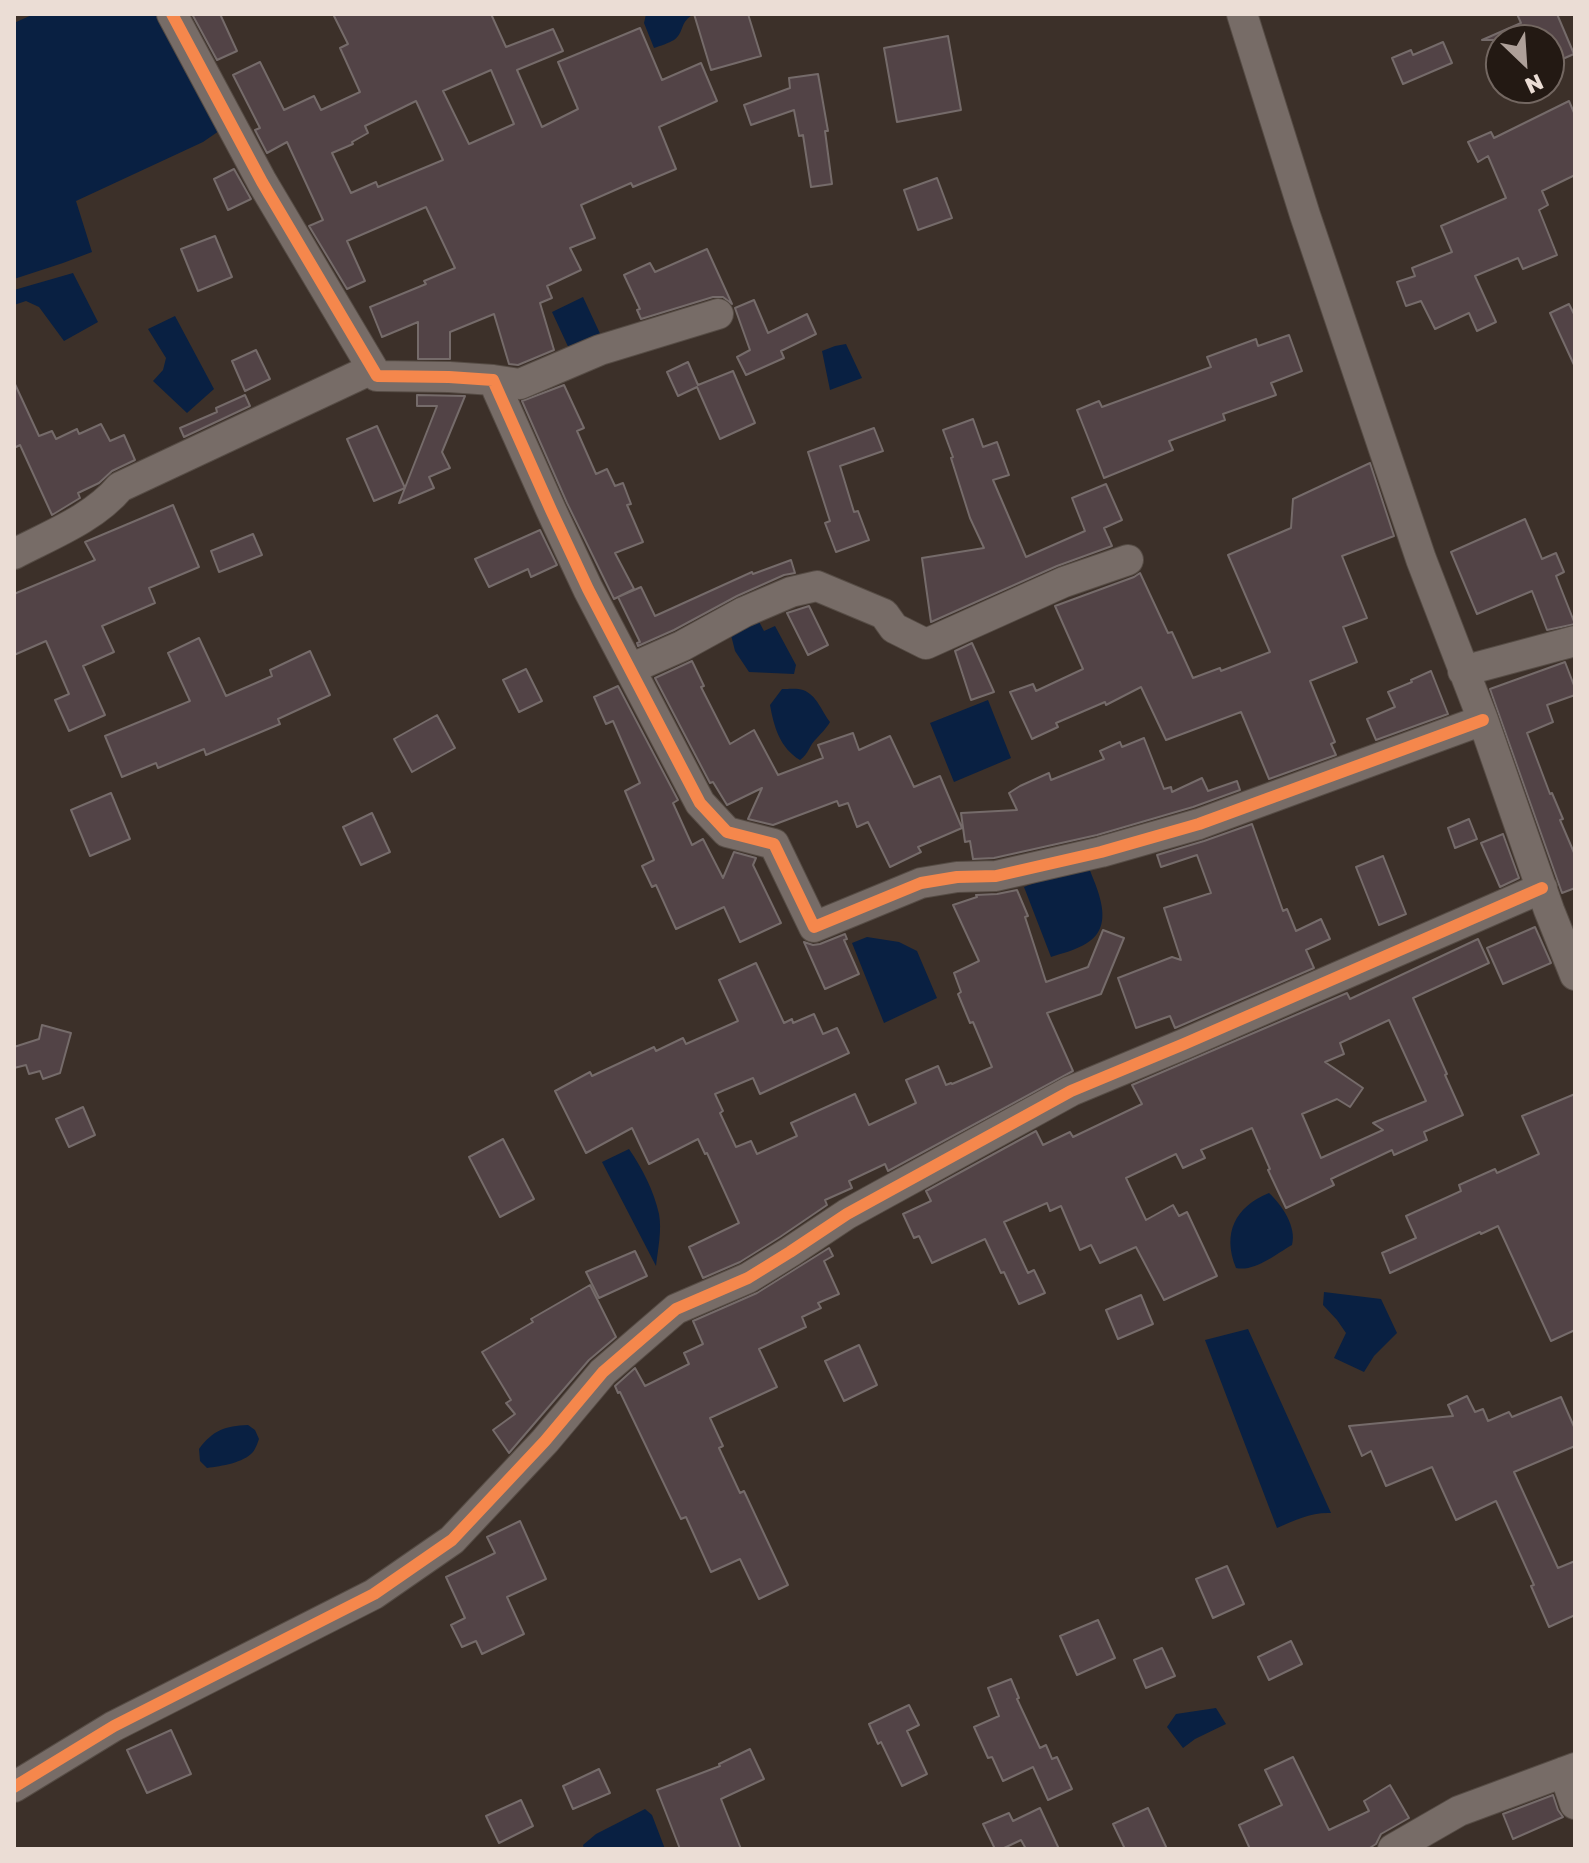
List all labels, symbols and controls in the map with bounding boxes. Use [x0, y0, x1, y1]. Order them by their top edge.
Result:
north arrow [1485, 24, 1565, 104]
text: N [1521, 69, 1548, 100]

